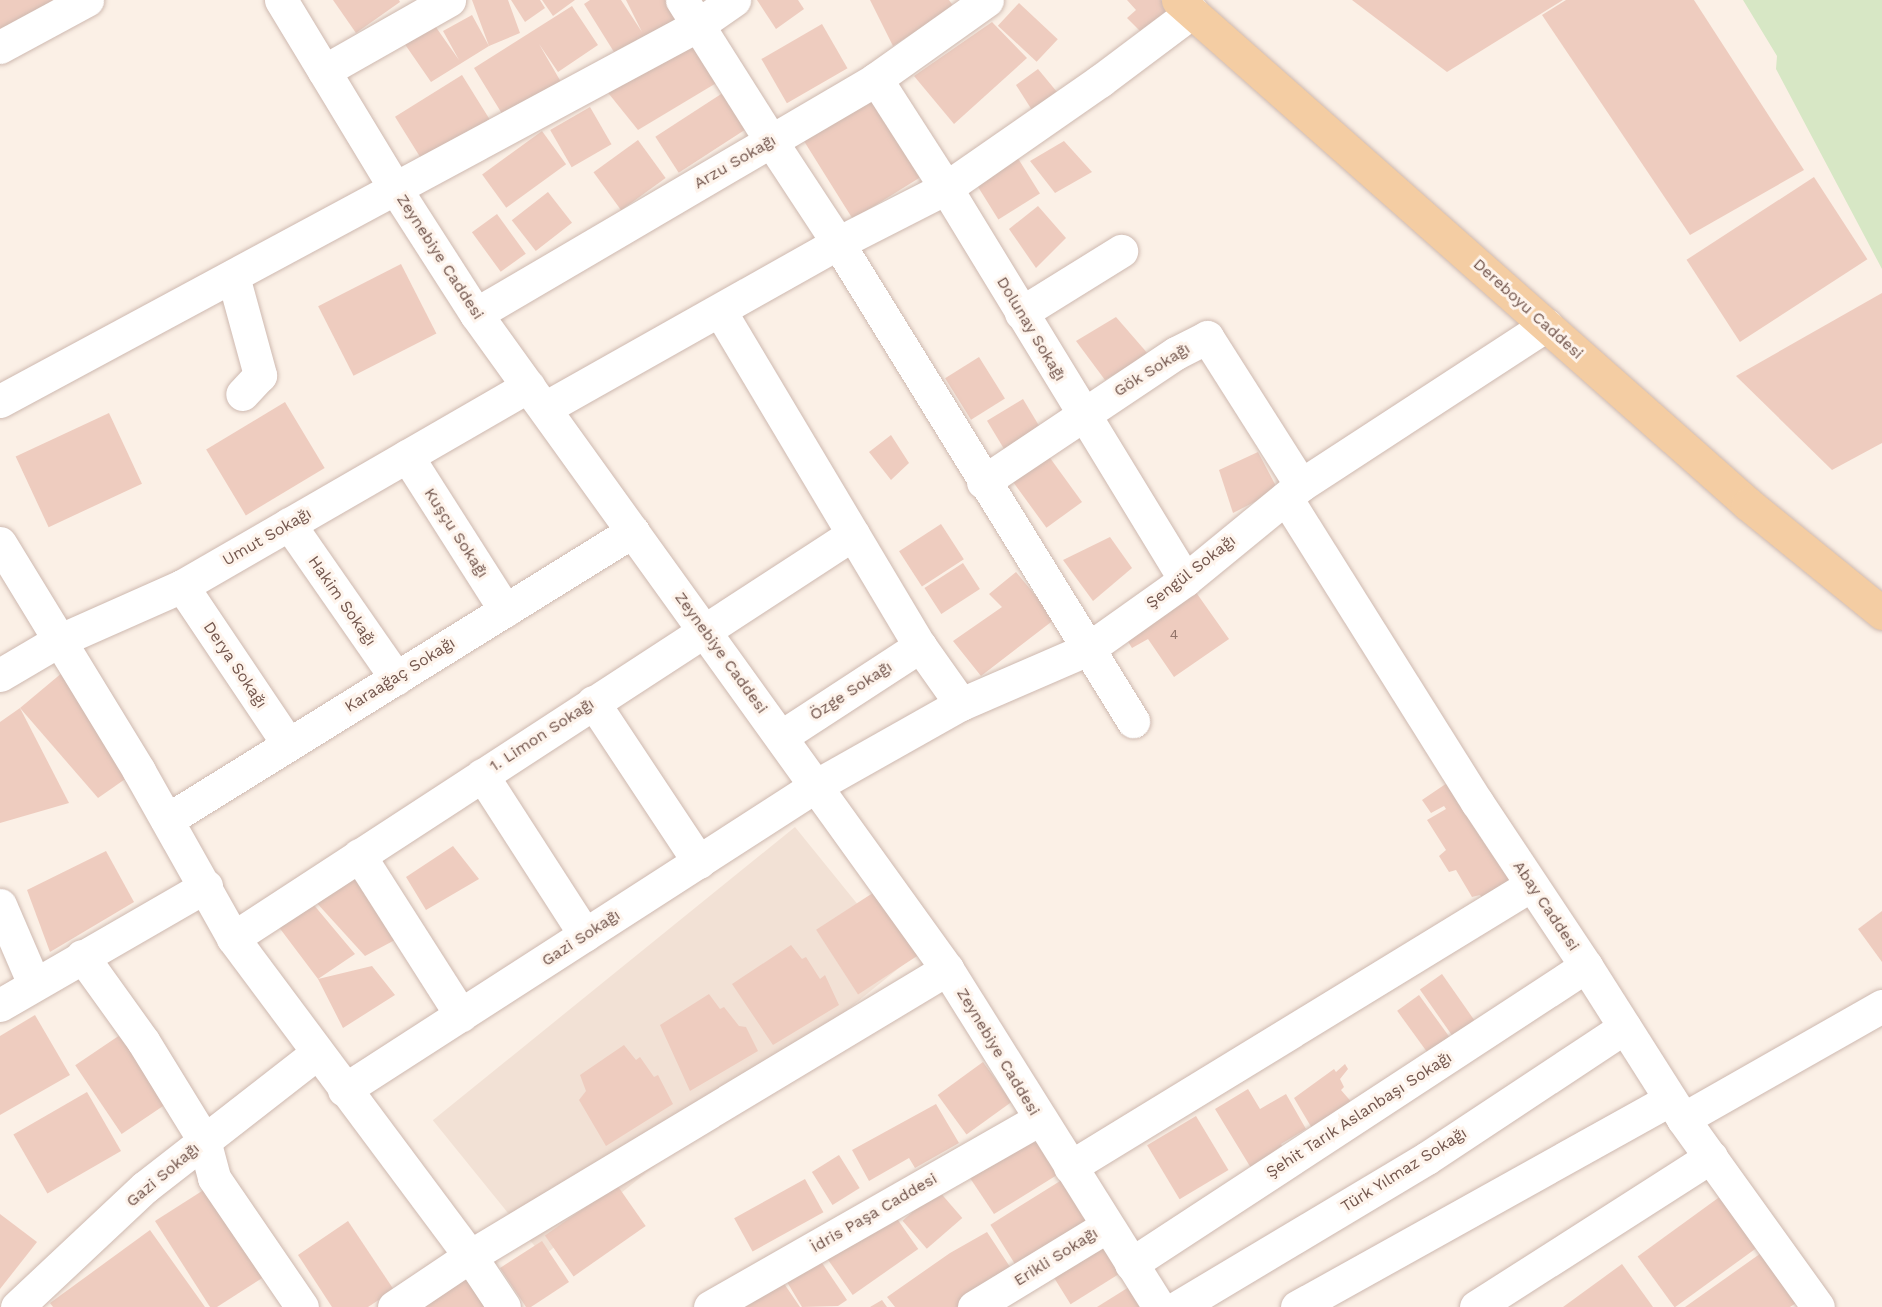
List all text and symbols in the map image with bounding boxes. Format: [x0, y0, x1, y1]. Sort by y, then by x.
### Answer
street label: Arzu Sokağı [691, 131, 779, 193]
street label: Zeynebiye Caddesi [392, 191, 488, 323]
street label: Dereboyu Caddesi [1469, 255, 1587, 363]
street label: Dolunay Sokağı [992, 273, 1070, 385]
street label: Gök Sokağı [1110, 339, 1194, 401]
street label: Kuşçu Sokağı [420, 484, 492, 582]
street label: Umut Sokağı [219, 504, 315, 570]
street label: Şengül Sokağı [1142, 531, 1240, 613]
street label: Hakim Sokağı [304, 552, 380, 650]
street label: Zeynebiye Caddesi [671, 589, 771, 717]
street label: Derya Sokağı [199, 618, 271, 712]
house number: 4 [1170, 626, 1178, 642]
street label: Karaağaç Sokağı [341, 633, 459, 717]
street label: Özge Sokağı [806, 657, 896, 725]
street label: 1. Limon Sokağı [486, 694, 598, 776]
street label: Abay Caddesi [1509, 857, 1583, 955]
street label: Gazi Sokağı [538, 906, 624, 970]
street label: Zeynebiye Caddesi [952, 985, 1044, 1119]
street label: Şehit Tarık Aslanbaşı Sokağı [1262, 1047, 1456, 1183]
street label: Türk Yılmaz Sokağı [1337, 1123, 1471, 1217]
street label: Gazi Sokağı [123, 1139, 203, 1211]
street label: İdris Paşa Caddesi [807, 1169, 941, 1257]
street label: Erikli Sokağı [1011, 1224, 1101, 1290]

